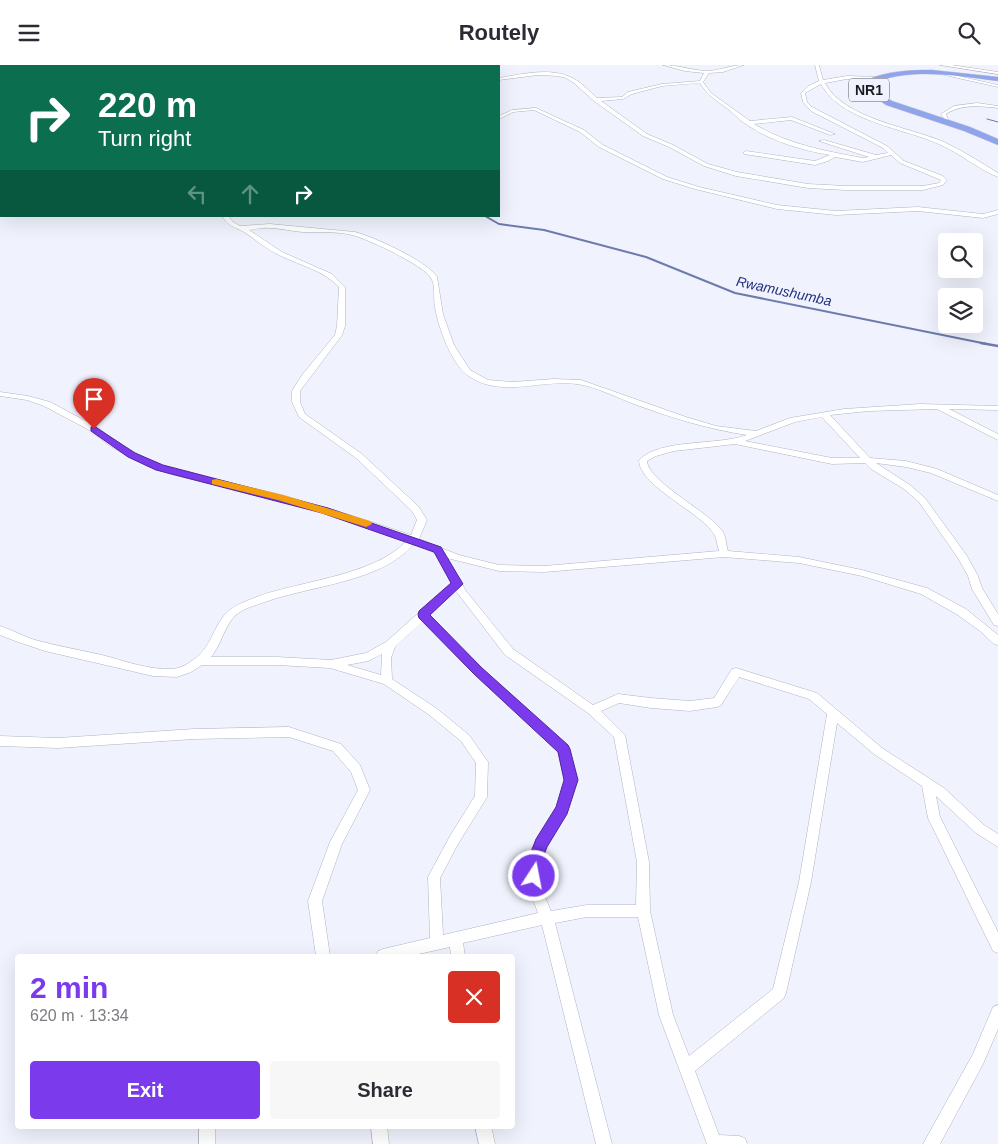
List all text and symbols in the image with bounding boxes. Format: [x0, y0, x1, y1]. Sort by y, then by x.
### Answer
icon: menu [15, 19, 43, 47]
icon: search [955, 19, 983, 47]
text: Routely [459, 20, 539, 45]
road number: NR1 [849, 79, 889, 101]
icon: right [15, 85, 80, 150]
text: 220 m [98, 85, 197, 124]
text: Turn right [98, 126, 191, 151]
icon: left [183, 180, 211, 208]
icon: ahead [236, 180, 264, 208]
icon: right [289, 180, 317, 208]
map controls [938, 233, 983, 333]
button: search [938, 233, 983, 278]
water label: Rwamushumba [735, 273, 833, 309]
button: layers [938, 288, 983, 333]
pin [73, 378, 115, 429]
icon: arrive [80, 385, 108, 413]
position arrow [507, 849, 559, 901]
text: 2 min [30, 971, 108, 1004]
button: close [448, 971, 500, 1023]
text: 620 m · 13:34 [30, 1007, 129, 1024]
button: Exit [30, 1061, 260, 1119]
button: Share [270, 1061, 500, 1119]

